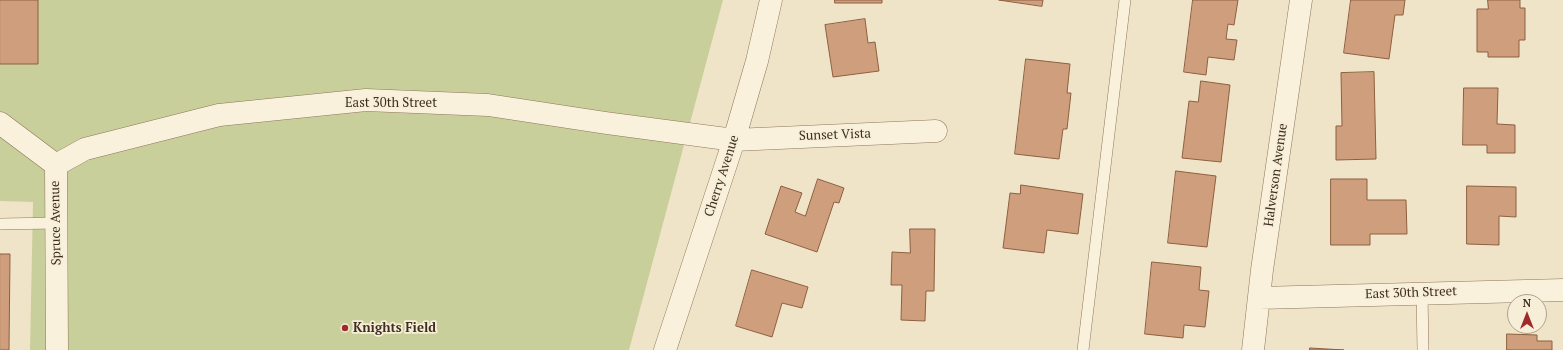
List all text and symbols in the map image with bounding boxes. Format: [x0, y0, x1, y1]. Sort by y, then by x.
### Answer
street label: East 30th Street [345, 95, 437, 111]
street label: Halverson Avenue [1261, 122, 1291, 228]
street label: Sunset Vista [799, 126, 871, 144]
street label: Cherry Avenue [701, 133, 743, 219]
street label: Spruce Avenue [47, 180, 65, 266]
street label: East 30th Street [1365, 284, 1457, 302]
north arrow [1507, 294, 1547, 334]
text: N [1523, 296, 1531, 310]
place label: Knights Field [353, 320, 436, 336]
marker: Knights Field [340, 323, 350, 333]

